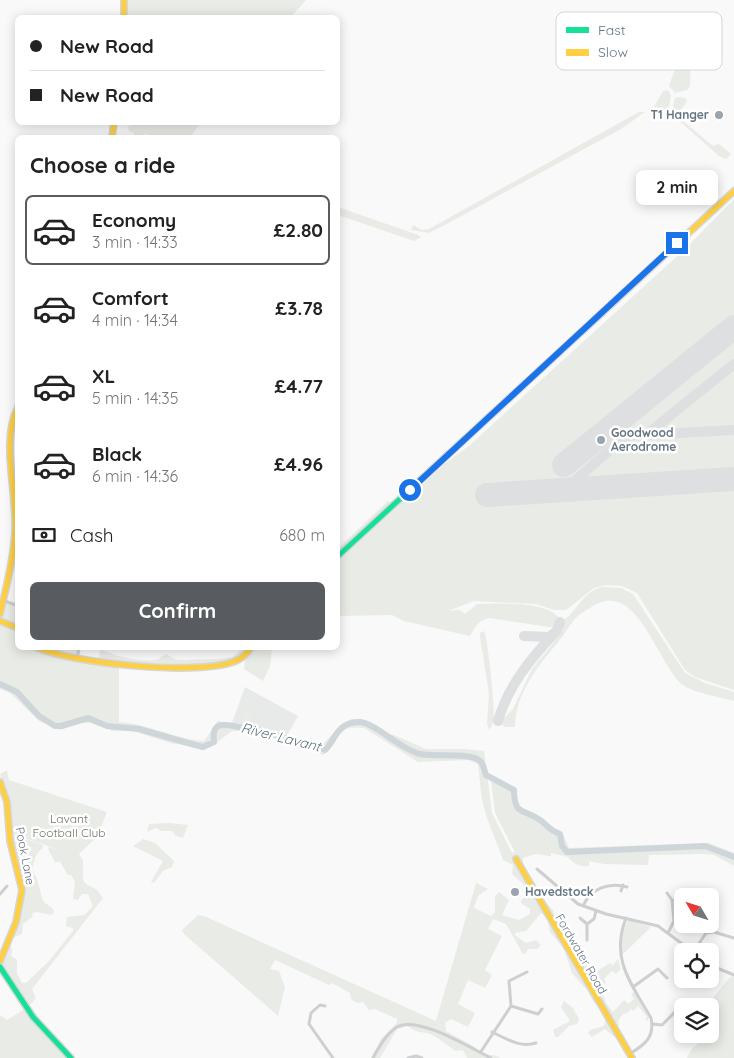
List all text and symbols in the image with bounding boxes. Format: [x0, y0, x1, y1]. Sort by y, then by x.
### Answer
legend [556, 12, 722, 70]
text: Fast [598, 21, 626, 39]
text: New Road [60, 34, 154, 58]
text: Slow [598, 43, 628, 61]
text: New Road [60, 83, 154, 107]
place label: T1 Hanger [650, 107, 709, 122]
marker: T1 Hanger [713, 109, 725, 121]
text: Choose a ride [30, 151, 175, 179]
callout: 2 min [636, 170, 718, 206]
text: 2 min [656, 177, 698, 197]
icon: car [32, 208, 77, 253]
text: Economy [92, 208, 176, 232]
text: £2.80 [274, 218, 323, 242]
text: 3 min · 14:33 [92, 232, 178, 252]
route end [666, 232, 688, 254]
icon: car [32, 286, 77, 331]
text: Comfort [92, 286, 169, 310]
text: £3.78 [275, 296, 323, 320]
text: 4 min · 14:34 [92, 310, 178, 330]
icon: car [32, 364, 77, 409]
text: XL [92, 364, 115, 388]
text: £4.77 [274, 374, 323, 398]
text: 5 min · 14:35 [92, 388, 178, 408]
place label: Goodwood Aerodrome [611, 425, 676, 454]
marker: Goodwood Aerodrome [595, 434, 607, 446]
icon: car [32, 442, 77, 487]
text: Black [92, 442, 142, 466]
text: £4.96 [274, 452, 323, 476]
text: 6 min · 14:36 [92, 466, 178, 486]
route start [399, 479, 421, 501]
icon: cash [30, 521, 58, 549]
text: Cash [70, 523, 114, 547]
text: 680 m [279, 525, 325, 545]
button: Confirm [30, 582, 325, 640]
water label: River Lavant [239, 718, 325, 756]
park label: Lavant Football Club [32, 811, 106, 840]
street label: Pook Lane [13, 826, 38, 886]
place label: Havedstock [525, 884, 594, 899]
marker: Havedstock [509, 886, 521, 898]
north arrow [674, 888, 719, 932]
map controls [674, 888, 719, 1043]
street label: Fordwater Road [552, 911, 611, 997]
button: locate [674, 943, 719, 988]
button: layers [674, 998, 719, 1043]

